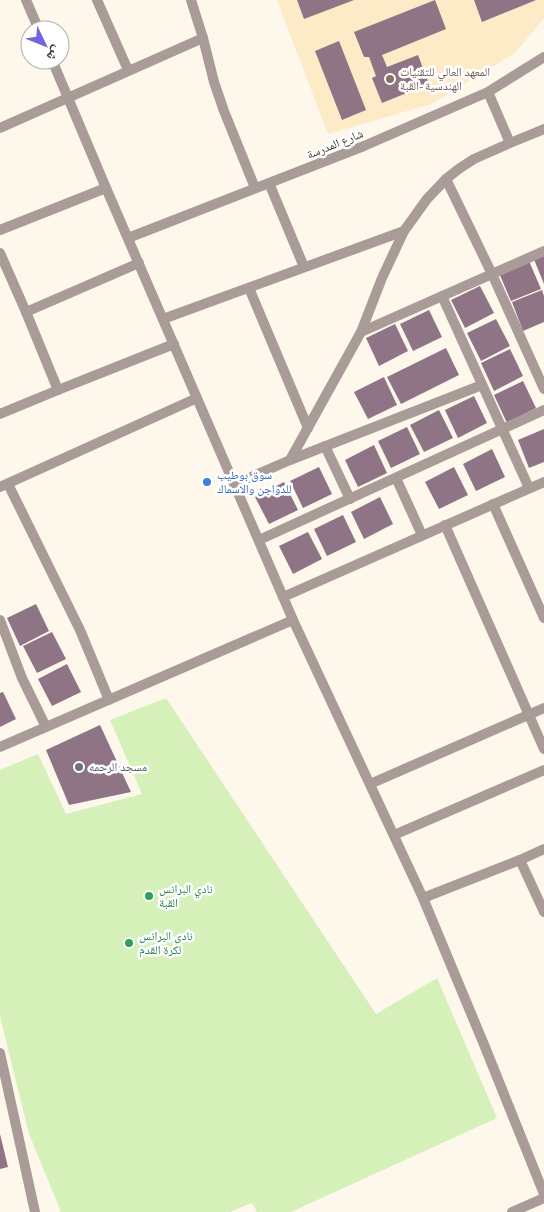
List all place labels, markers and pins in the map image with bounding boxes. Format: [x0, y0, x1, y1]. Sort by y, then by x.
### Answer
place label: المعهد العالي للتقنيات الهندسية -القبة [400, 65, 490, 93]
marker: المعهد العالي للتقنيات الهندسية -القبة [384, 73, 396, 85]
place label: سوق بوطيب للدواجن والاسماك [217, 468, 292, 496]
marker: سوق بوطيب للدواجن والاسماك [201, 476, 213, 488]
place label: مسجد الرحمه [89, 760, 147, 774]
marker: مسجد الرحمه [73, 761, 85, 773]
place label: نادي البرانس القبة [159, 882, 213, 910]
marker: نادي البرانس القبة [143, 890, 155, 902]
place label: نادي البرانس لكرة القدم [139, 929, 193, 958]
marker: نادي البرانس لكرة القدم [123, 937, 135, 949]

